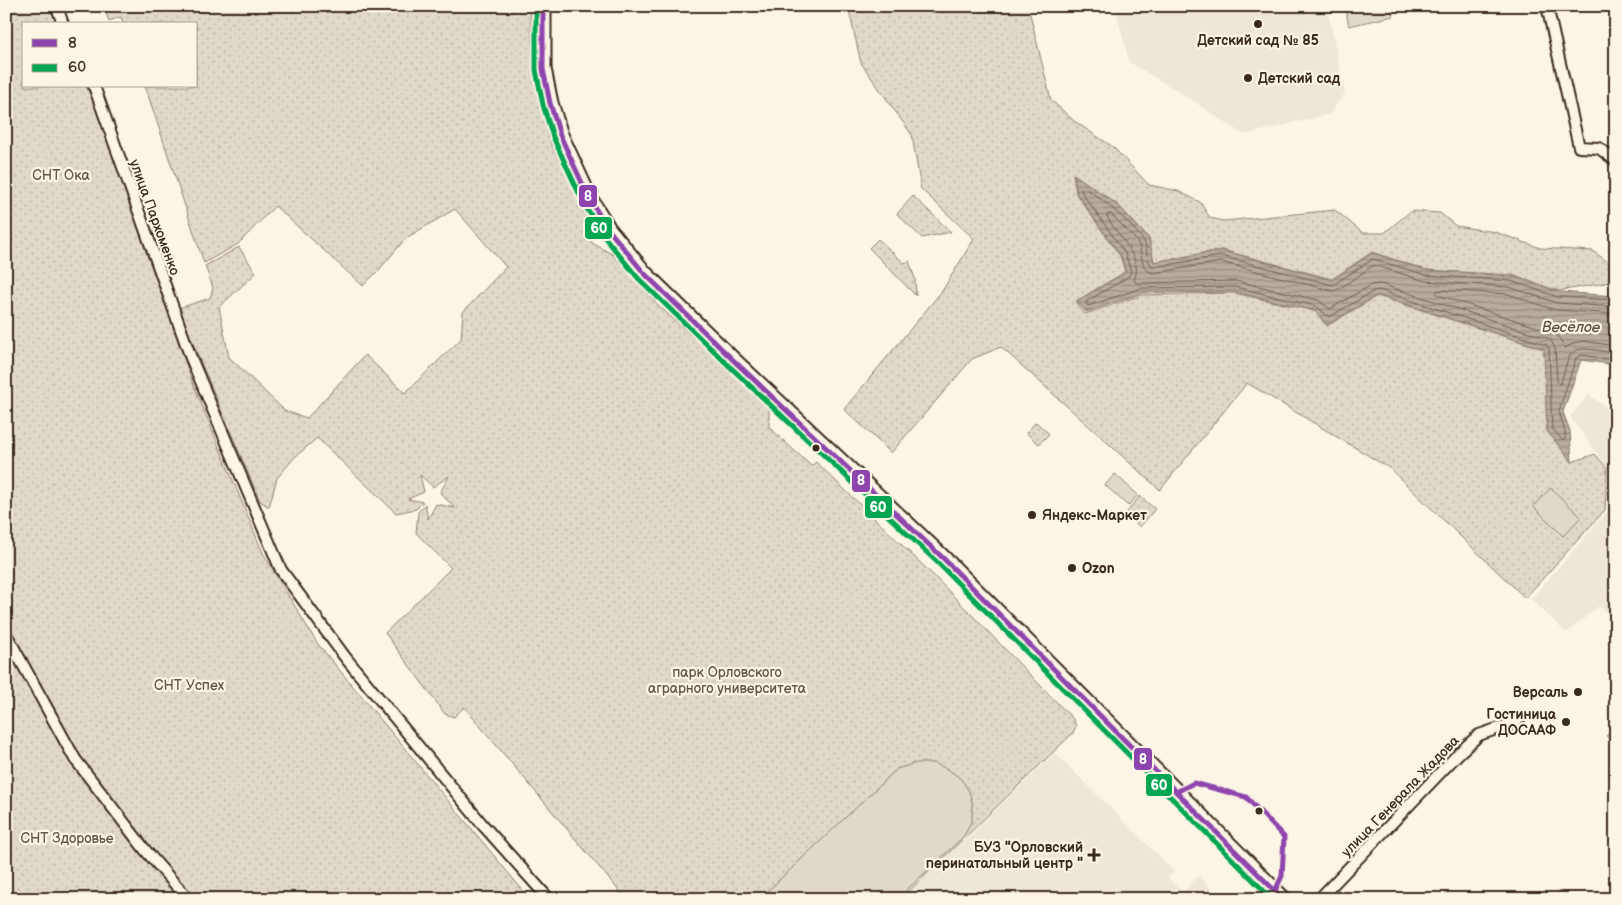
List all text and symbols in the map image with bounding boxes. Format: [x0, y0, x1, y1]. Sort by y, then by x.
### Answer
marker: Детский сад № 85 [1252, 18, 1264, 30]
legend [22, 22, 198, 88]
place label: Детский сад № 85 [1197, 32, 1319, 49]
text: 8 [68, 34, 77, 53]
text: 60 [68, 58, 86, 77]
place label: Детский сад [1258, 70, 1341, 87]
marker: Детский сад [1242, 72, 1254, 84]
street label: улица Пархоменко [126, 157, 183, 277]
park label: СНТ Ока [32, 167, 90, 184]
line badge: 8 [578, 184, 598, 208]
text: 8 [584, 188, 592, 205]
line badge: 60 [584, 216, 613, 240]
text: 60 [590, 220, 608, 237]
water label: Весёлое [1542, 318, 1601, 337]
unlabelled marker [811, 443, 821, 453]
line badge: 8 [851, 469, 871, 493]
text: 8 [857, 472, 865, 489]
line badge: 60 [864, 495, 893, 519]
text: 60 [869, 499, 887, 516]
place label: Яндекс-Маркет [1042, 507, 1147, 524]
marker: Яндекс-Маркет [1026, 509, 1038, 521]
place label: Ozon [1082, 560, 1115, 577]
marker: Ozon [1066, 562, 1078, 574]
park label: парк Орловского аграрного университета [648, 664, 807, 697]
park label: СНТ Успех [154, 677, 225, 694]
place label: Версаль [1513, 684, 1569, 701]
marker: Версаль [1572, 686, 1584, 698]
place label: Гостиница ДОСААФ [1486, 706, 1557, 739]
marker: Гостиница ДОСААФ [1560, 716, 1572, 728]
street label: улица Генерала Жадова [1338, 732, 1463, 860]
line badge: 8 [1133, 747, 1153, 771]
text: 8 [1139, 751, 1147, 768]
line badge: 60 [1145, 773, 1173, 797]
text: 60 [1150, 777, 1168, 794]
unlabelled marker [1254, 806, 1264, 816]
park label: СНТ Здоровье [20, 830, 114, 847]
place label: БУЗ "Орловский перинатальный центр " [926, 839, 1083, 872]
marker: БУЗ "Орловский перинатальный центр " [1087, 848, 1101, 862]

